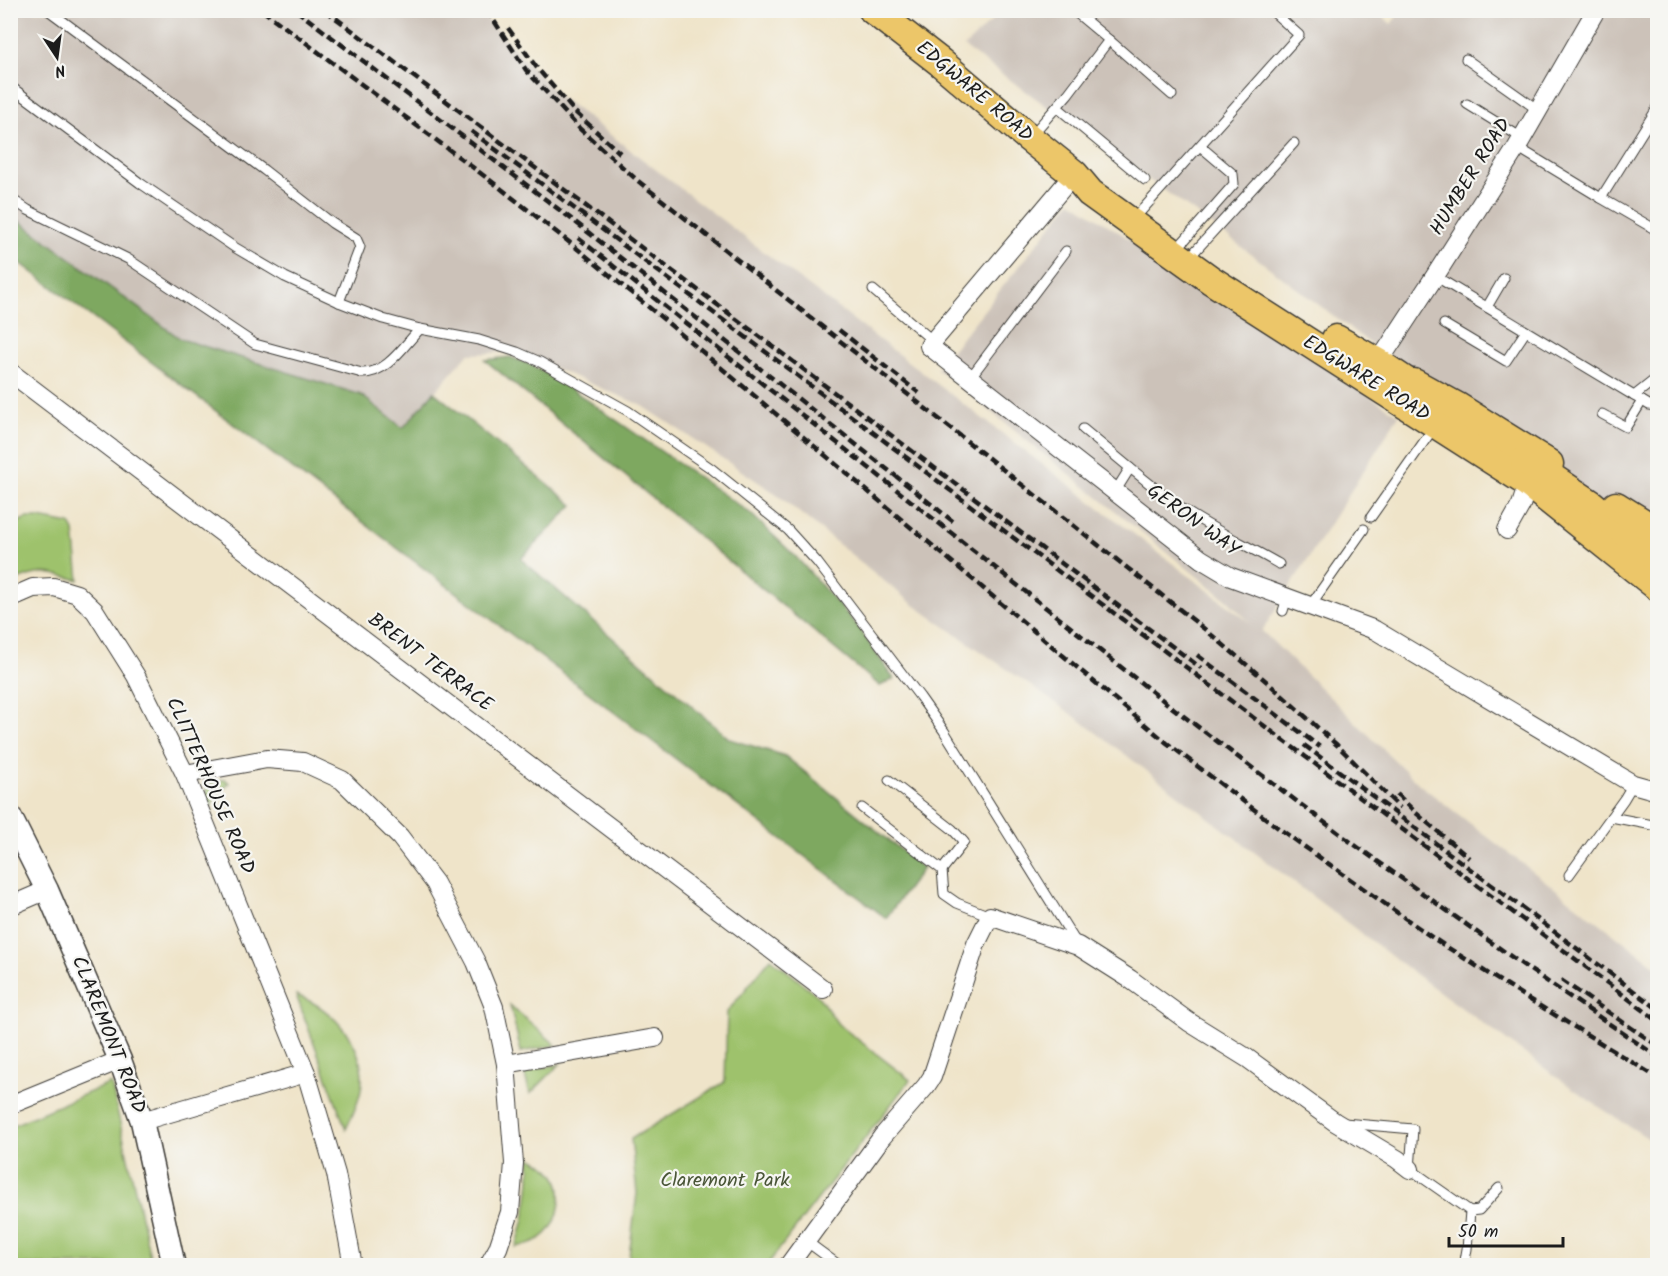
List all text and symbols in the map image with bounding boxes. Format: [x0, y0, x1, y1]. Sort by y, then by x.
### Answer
north arrow [27, 27, 87, 87]
street label: EDGWARE ROAD [908, 33, 1040, 151]
text: N [52, 57, 68, 83]
street label: HUMBER ROAD [1422, 111, 1520, 242]
street label: EDGWARE ROAD [1296, 327, 1436, 431]
street label: GERON WAY [1140, 476, 1248, 567]
street label: BRENT TERRACE [360, 605, 501, 722]
street label: CLITTERHOUSE ROAD [157, 692, 263, 880]
street label: CLAREMONT ROAD [62, 951, 154, 1119]
park label: Claremont Park [660, 1165, 790, 1197]
scale bar [1449, 1210, 1563, 1248]
text: 50 m [1458, 1218, 1498, 1247]

